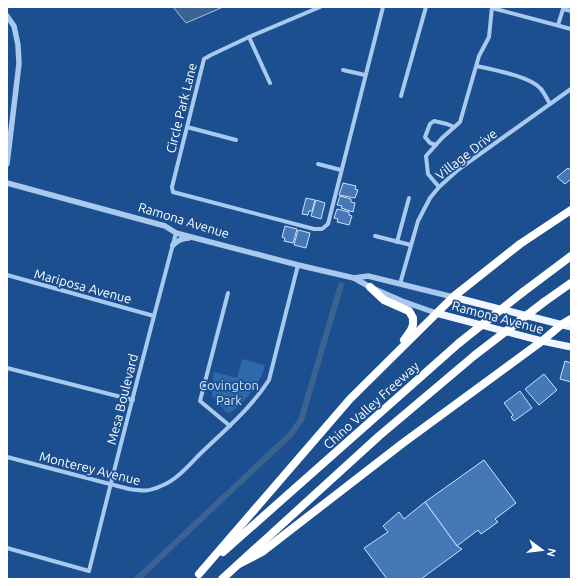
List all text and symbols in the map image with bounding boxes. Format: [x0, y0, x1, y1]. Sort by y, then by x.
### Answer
street label: Circle Park Lane [163, 61, 199, 155]
street label: Village Drive [433, 126, 499, 182]
street label: Ramona Avenue [137, 199, 231, 241]
street label: Mariposa Avenue [33, 266, 133, 306]
street label: Ramona Avenue [451, 298, 545, 336]
street label: Mesa Boulevard [104, 352, 140, 446]
street label: Chino Valley Freeway [320, 359, 422, 451]
park label: Covington Park [199, 378, 259, 407]
street label: Monterey Avenue [38, 449, 142, 487]
north arrow [522, 530, 562, 570]
text: N [545, 547, 559, 558]

